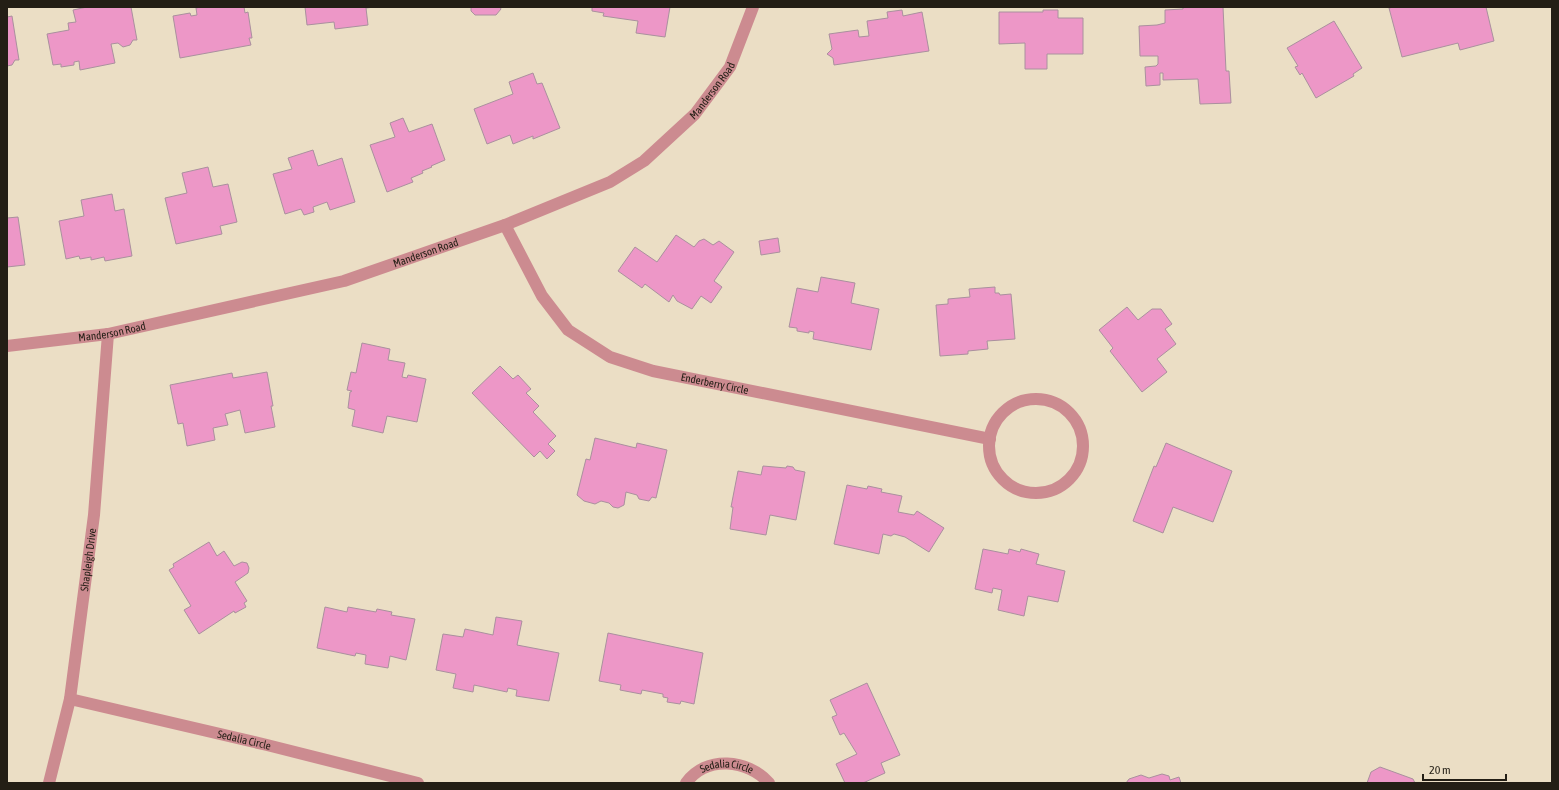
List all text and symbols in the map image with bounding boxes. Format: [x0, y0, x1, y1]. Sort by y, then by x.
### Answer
street label: Manderson Road [687, 60, 737, 122]
street label: Manderson Road [391, 236, 460, 269]
street label: Manderson Road [78, 320, 147, 343]
street label: Enderberry Circle [680, 371, 750, 396]
street label: Shapleigh Drive [78, 527, 98, 592]
street label: Sedalia Circle [216, 728, 272, 752]
scale bar [1423, 756, 1506, 782]
street label: Sedalia Circle [698, 757, 756, 776]
text: 20 m [1429, 763, 1451, 777]

